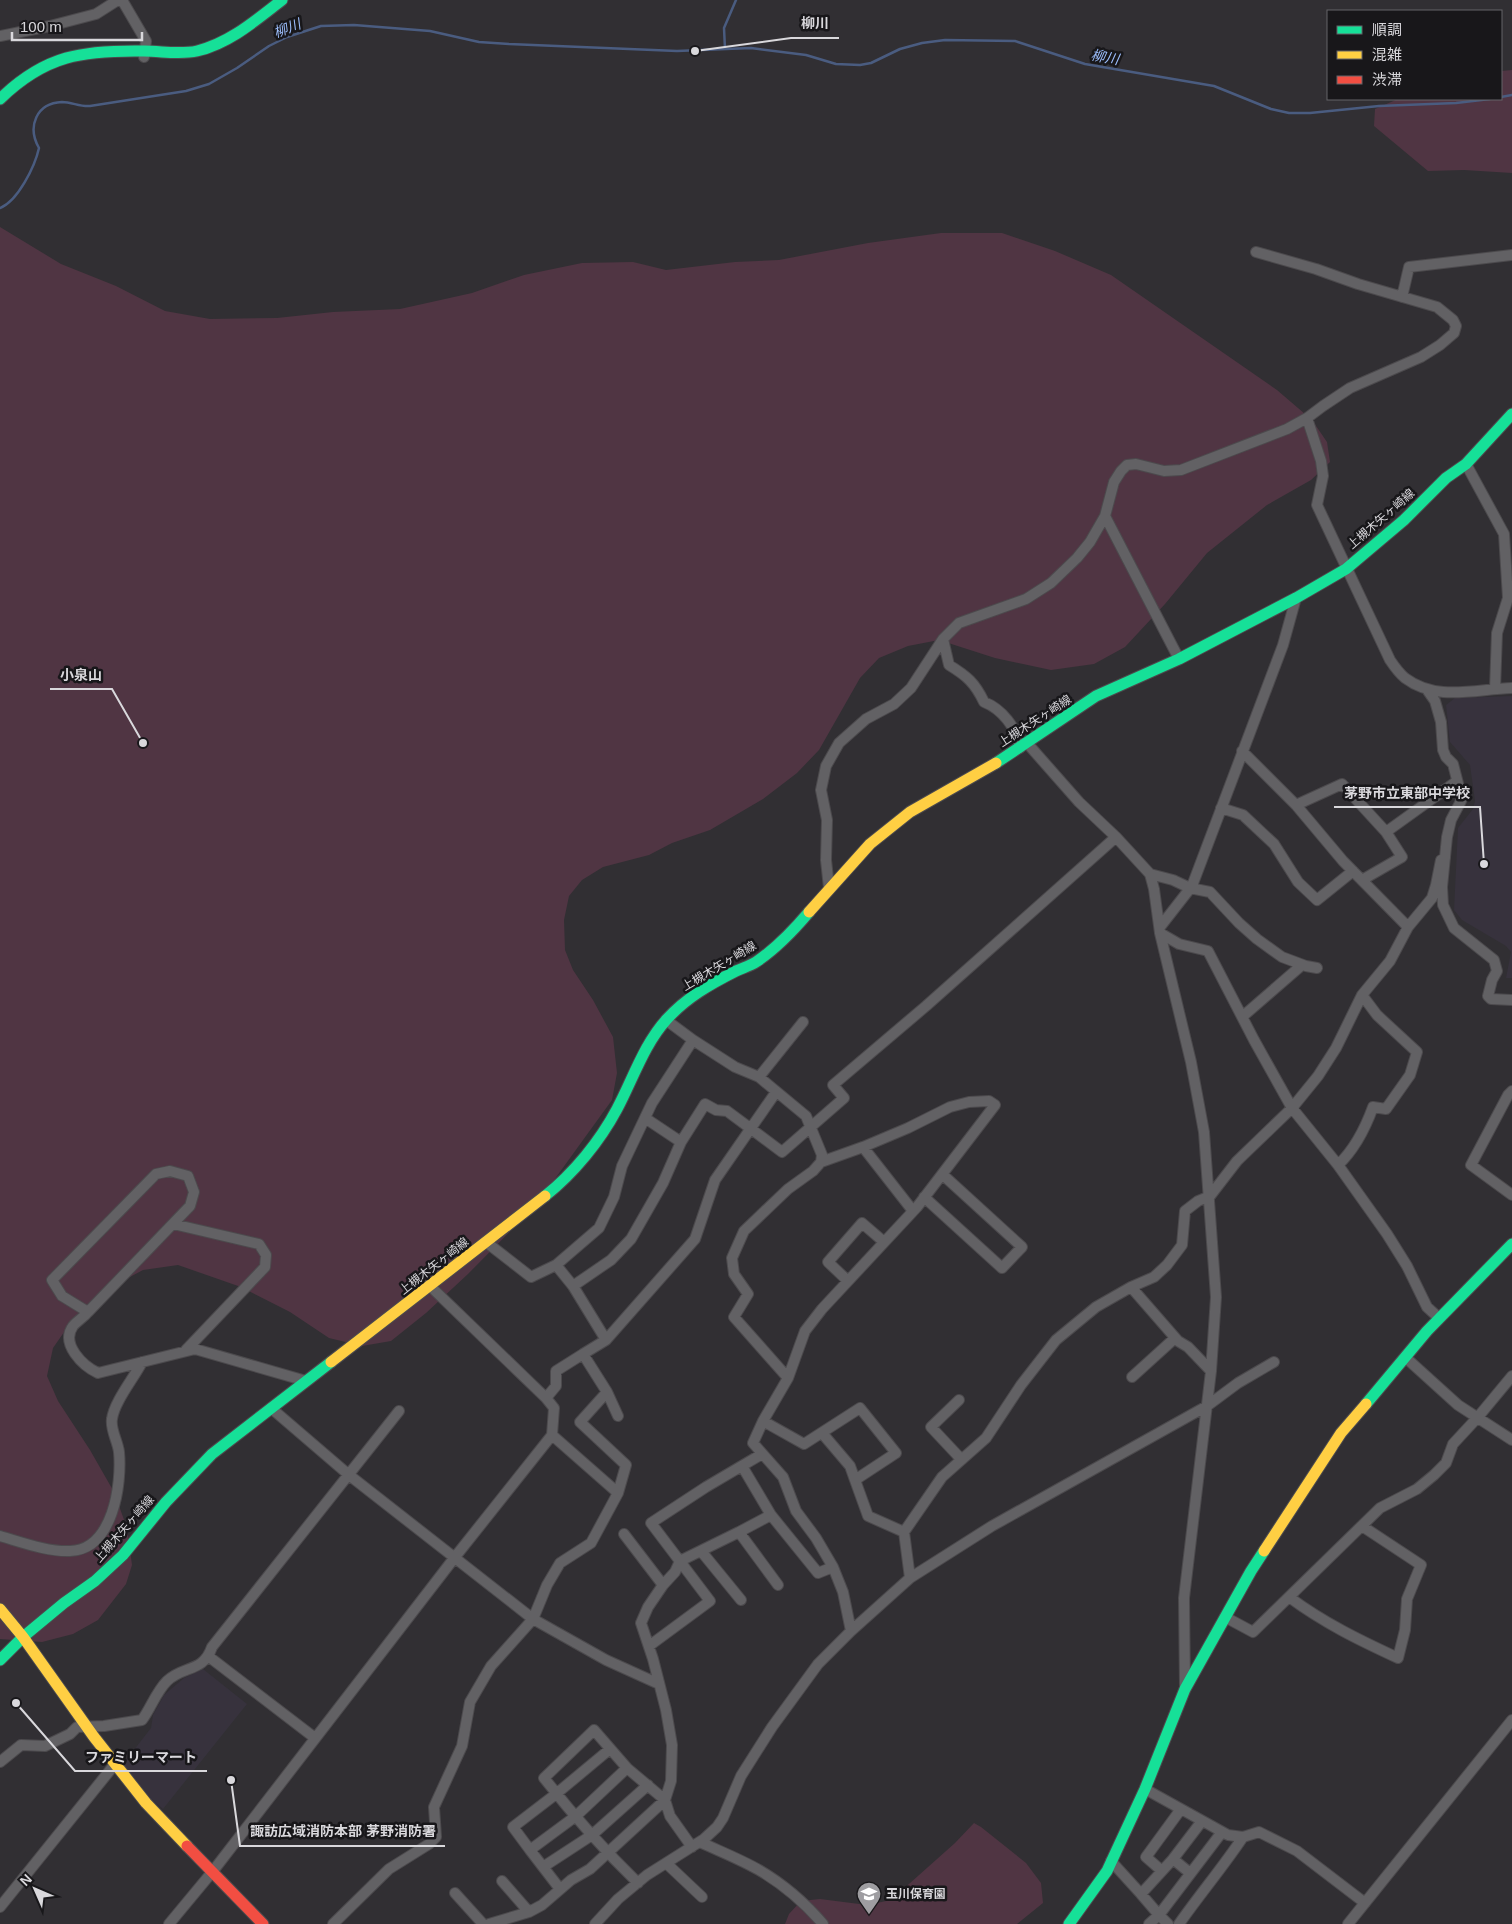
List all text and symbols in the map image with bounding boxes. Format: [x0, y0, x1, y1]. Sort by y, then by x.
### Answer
callout: 柳川 [791, 9, 839, 38]
scale bar [12, 10, 142, 42]
legend [1327, 10, 1502, 100]
water label: 柳川 [271, 15, 305, 40]
text: 柳川 [801, 15, 829, 31]
text: 100 m [20, 18, 62, 35]
text: 順調 [1372, 21, 1402, 38]
text: 混雑 [1372, 46, 1402, 63]
water label: 柳川 [1090, 47, 1122, 68]
text: 渋滞 [1372, 71, 1402, 88]
street label: 上槻木矢ヶ崎線 [1345, 486, 1417, 552]
callout: 小泉山 [50, 660, 112, 689]
text: 小泉山 [60, 667, 102, 683]
street label: 上槻木矢ヶ崎線 [996, 692, 1074, 750]
callout: 茅野市立東部中学校 [1334, 778, 1480, 807]
text: 茅野市立東部中学校 [1344, 785, 1470, 801]
street label: 上槻木矢ヶ崎線 [679, 938, 759, 994]
street label: 上槻木矢ヶ崎線 [397, 1235, 471, 1297]
street label: 上槻木矢ヶ崎線 [91, 1493, 157, 1565]
callout: ファミリーマート [75, 1742, 207, 1771]
text: ファミリーマート [85, 1749, 197, 1765]
callout: 諏訪広域消防本部 茅野消防署 [240, 1817, 445, 1846]
text: 諏訪広域消防本部 茅野消防署 [250, 1823, 436, 1839]
north arrow [10, 1864, 60, 1914]
text: N [17, 1871, 35, 1889]
school or university icon: 玉川保育園 [856, 1881, 882, 1915]
place label: 玉川保育園 [886, 1887, 946, 1901]

